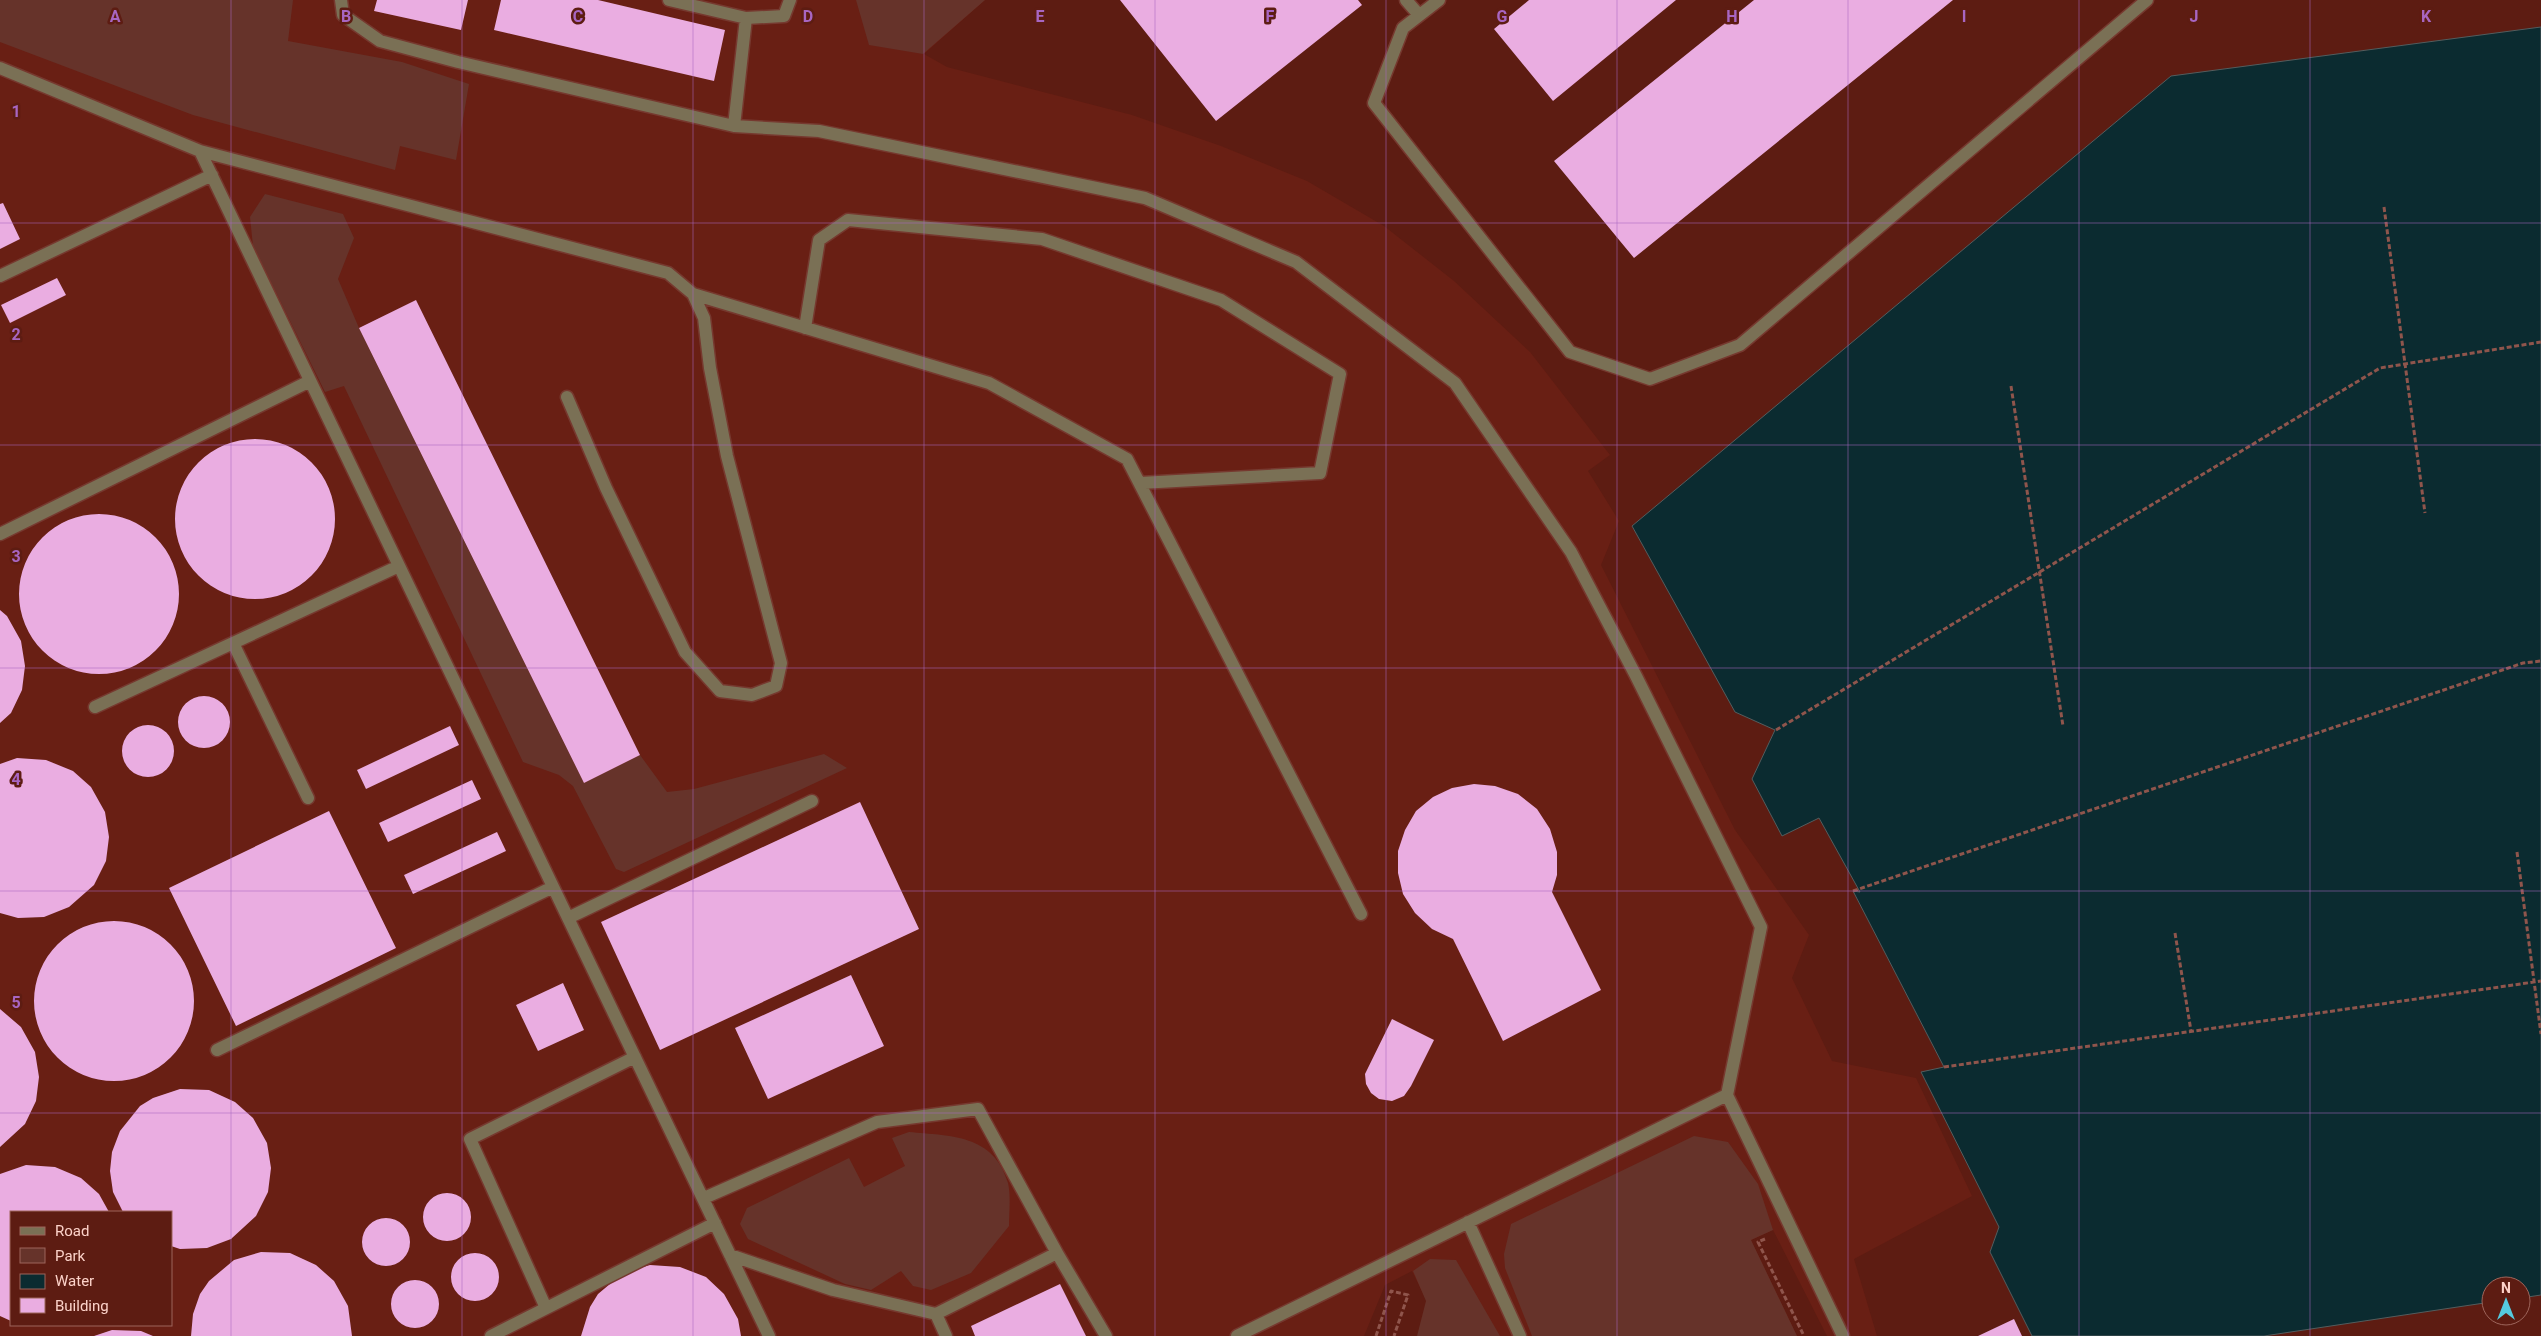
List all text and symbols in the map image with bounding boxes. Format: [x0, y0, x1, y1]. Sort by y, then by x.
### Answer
text: A [110, 7, 121, 26]
text: B [341, 7, 351, 26]
text: C [573, 7, 583, 26]
text: D [803, 7, 813, 26]
text: E [1036, 7, 1045, 26]
text: F [1266, 7, 1275, 26]
text: G [1497, 7, 1508, 26]
text: H [1726, 7, 1738, 26]
text: I [1962, 7, 1966, 26]
text: J [2190, 7, 2198, 26]
text: K [2421, 7, 2432, 26]
text: 1 [11, 102, 21, 121]
text: 2 [11, 325, 21, 344]
text: 3 [11, 547, 21, 566]
text: 4 [11, 770, 21, 789]
text: 5 [11, 993, 21, 1012]
legend [10, 1211, 172, 1326]
text: Road [55, 1222, 89, 1240]
text: Park [55, 1247, 86, 1265]
text: Water [55, 1272, 94, 1290]
north arrow [2481, 1276, 2531, 1326]
text: N [2501, 1280, 2511, 1296]
text: Building [55, 1297, 109, 1315]

